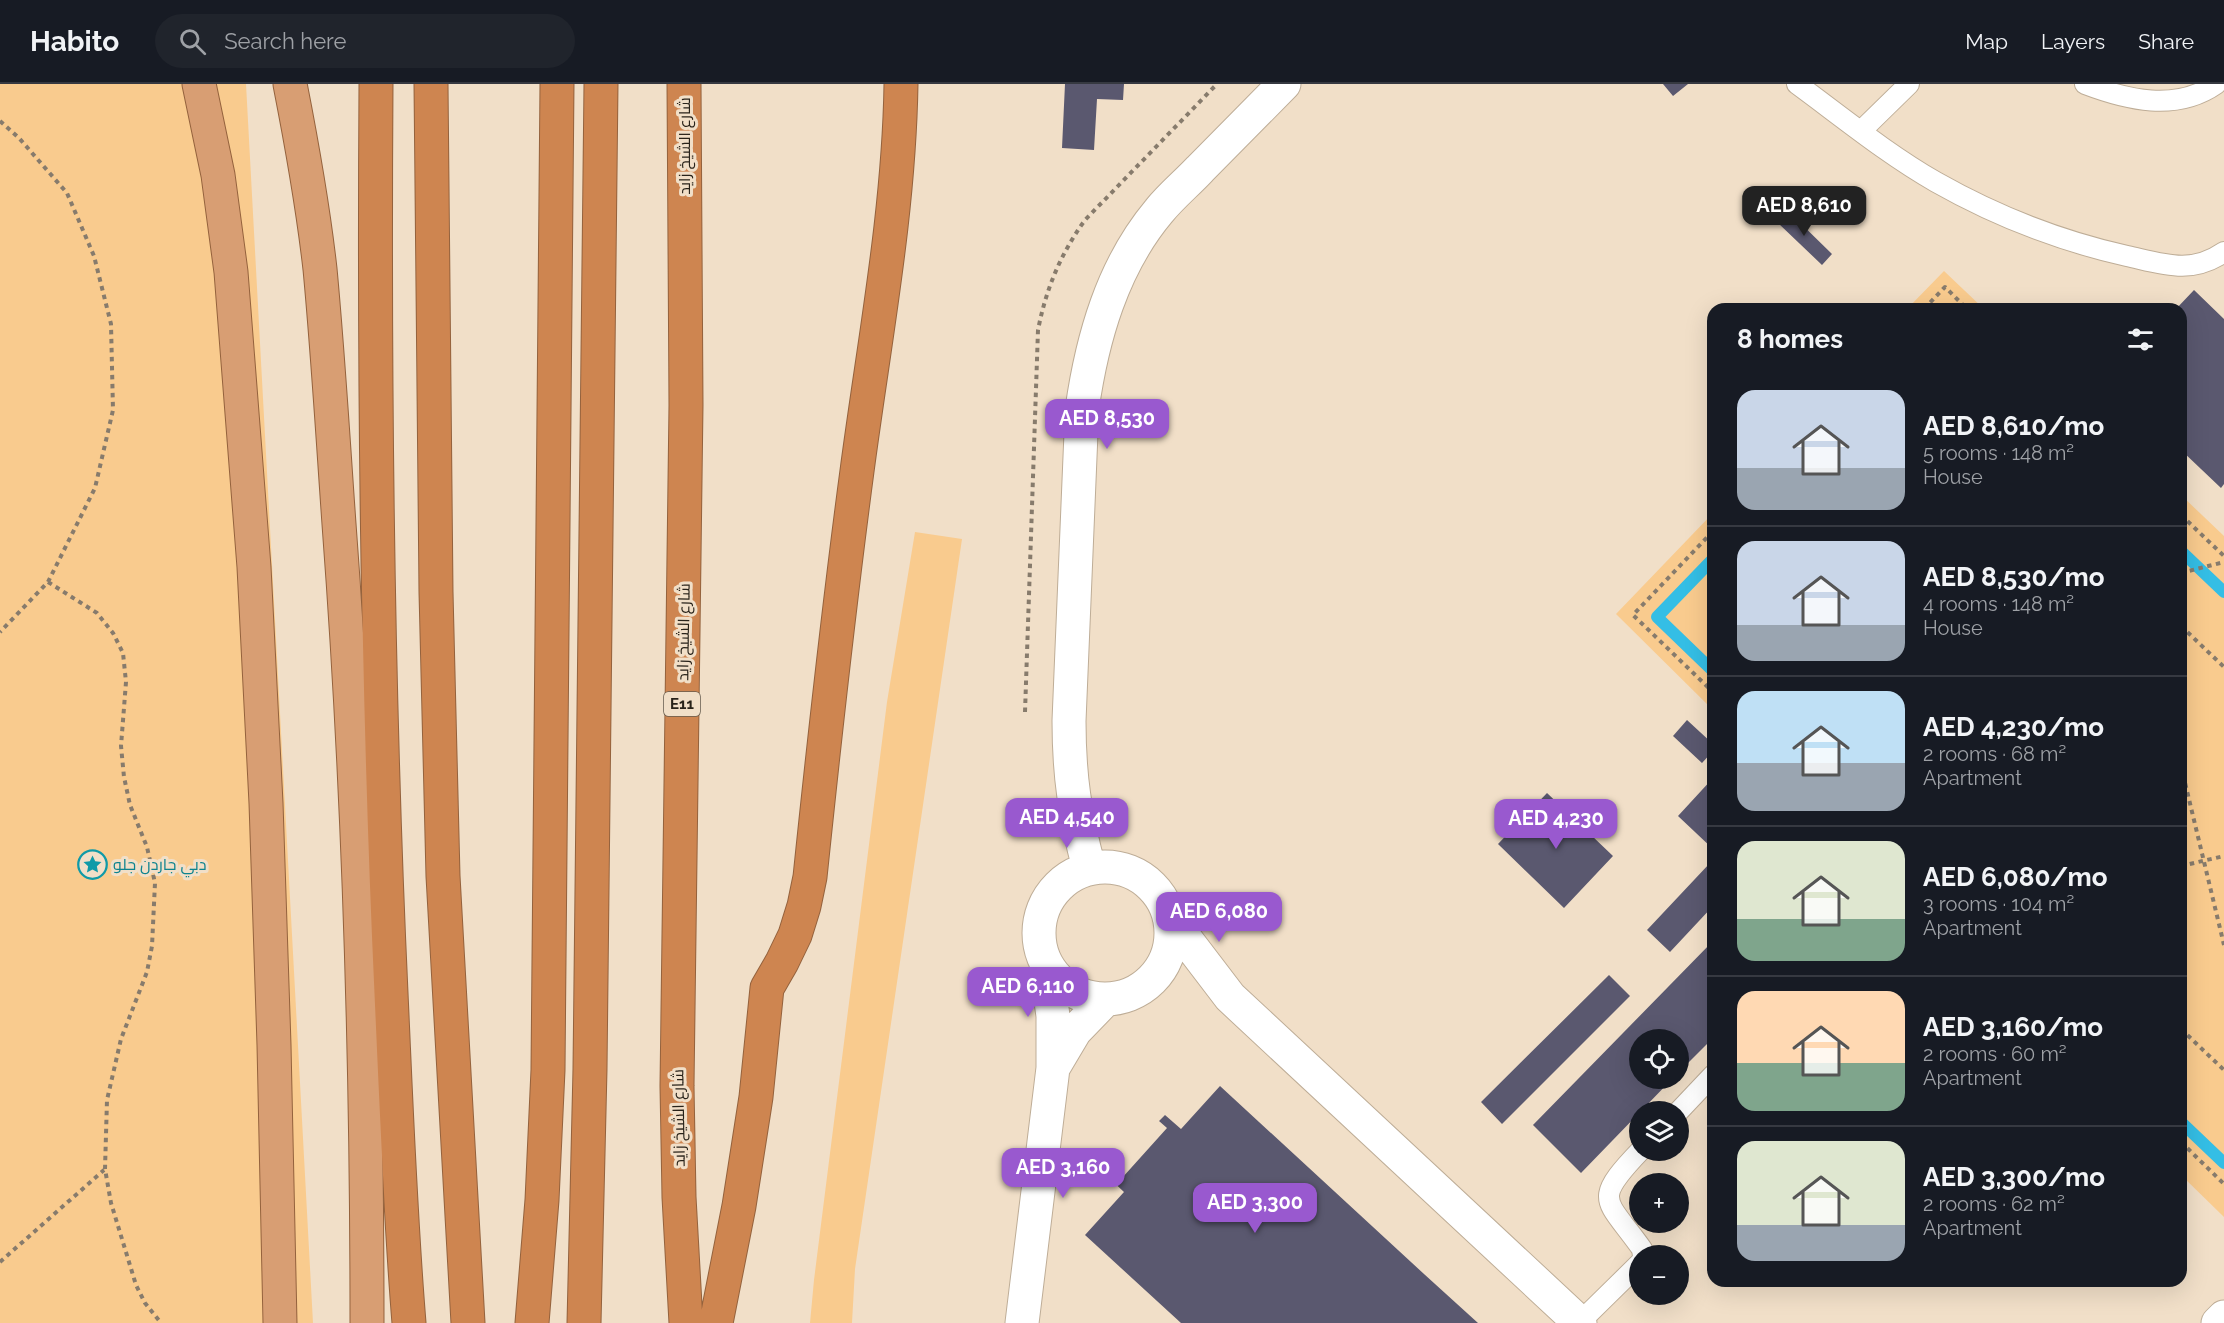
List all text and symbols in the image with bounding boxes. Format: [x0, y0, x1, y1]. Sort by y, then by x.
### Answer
search box [155, 14, 575, 68]
text: Habito [30, 25, 119, 58]
icon: search [176, 25, 209, 58]
text: Search here [224, 28, 346, 54]
text: Map [1965, 29, 2008, 54]
text: Layers [2041, 29, 2105, 54]
text: Share [2138, 29, 2194, 54]
street label: شارع الشيخ زايد [675, 97, 696, 195]
pin: AED 8,610 [1735, 186, 1873, 237]
text: AED 8,610 [1756, 193, 1852, 217]
icon: filters [2124, 323, 2157, 356]
text: 8 homes [1737, 324, 1843, 354]
pin: AED 8,530 [1038, 399, 1176, 450]
text: AED 8,530 [1059, 406, 1155, 430]
text: AED 8,610/mo [1923, 411, 2104, 441]
icon: home [1785, 414, 1857, 486]
text: 5 rooms · 148 m² [1923, 441, 2074, 465]
text: House [1923, 465, 1983, 489]
text: AED 8,530/mo [1923, 562, 2105, 592]
icon: home [1785, 565, 1857, 637]
street label: شارع الشيخ زايد [673, 583, 696, 681]
text: 4 rooms · 148 m² [1923, 592, 2074, 616]
text: House [1923, 616, 1983, 640]
road number: E11 [664, 692, 700, 716]
text: AED 4,230/mo [1923, 712, 2104, 742]
icon: home [1785, 715, 1857, 787]
text: 2 rooms · 68 m² [1923, 742, 2066, 766]
text: Apartment [1923, 766, 2022, 790]
pin: AED 4,540 [998, 798, 1136, 849]
pin: AED 4,230 [1487, 799, 1625, 850]
text: AED 4,540 [1019, 805, 1115, 829]
text: AED 4,230 [1508, 806, 1604, 830]
place icon: دبي جاردن جلو [76, 848, 108, 880]
place label: دبي جاردن جلو [113, 855, 207, 878]
text: AED 6,080/mo [1923, 862, 2107, 892]
icon: home [1785, 865, 1857, 937]
pin: AED 6,080 [1150, 892, 1288, 943]
text: 3 rooms · 104 m² [1923, 892, 2074, 916]
text: AED 6,080 [1170, 899, 1268, 923]
text: Apartment [1923, 916, 2022, 940]
pin: AED 6,110 [959, 967, 1097, 1018]
text: AED 6,110 [981, 974, 1075, 998]
text: AED 3,160/mo [1923, 1012, 2103, 1042]
icon: home [1785, 1015, 1857, 1087]
map controls [1629, 1029, 1689, 1305]
button: locate [1629, 1029, 1689, 1089]
text: 2 rooms · 60 m² [1923, 1042, 2067, 1066]
text: Apartment [1923, 1066, 2022, 1090]
street label: شارع الشيخ زايد [668, 1069, 691, 1167]
button: layers [1629, 1101, 1689, 1161]
pin: AED 3,160 [994, 1148, 1132, 1199]
text: AED 3,160 [1016, 1155, 1110, 1179]
text: AED 3,300/mo [1923, 1162, 2105, 1192]
icon: home [1785, 1165, 1857, 1237]
button: + [1629, 1173, 1689, 1233]
pin: AED 3,300 [1186, 1183, 1324, 1234]
text: AED 3,300 [1207, 1190, 1303, 1214]
text: 2 rooms · 62 m² [1923, 1192, 2065, 1216]
text: Apartment [1923, 1216, 2022, 1240]
button: − [1629, 1245, 1689, 1305]

